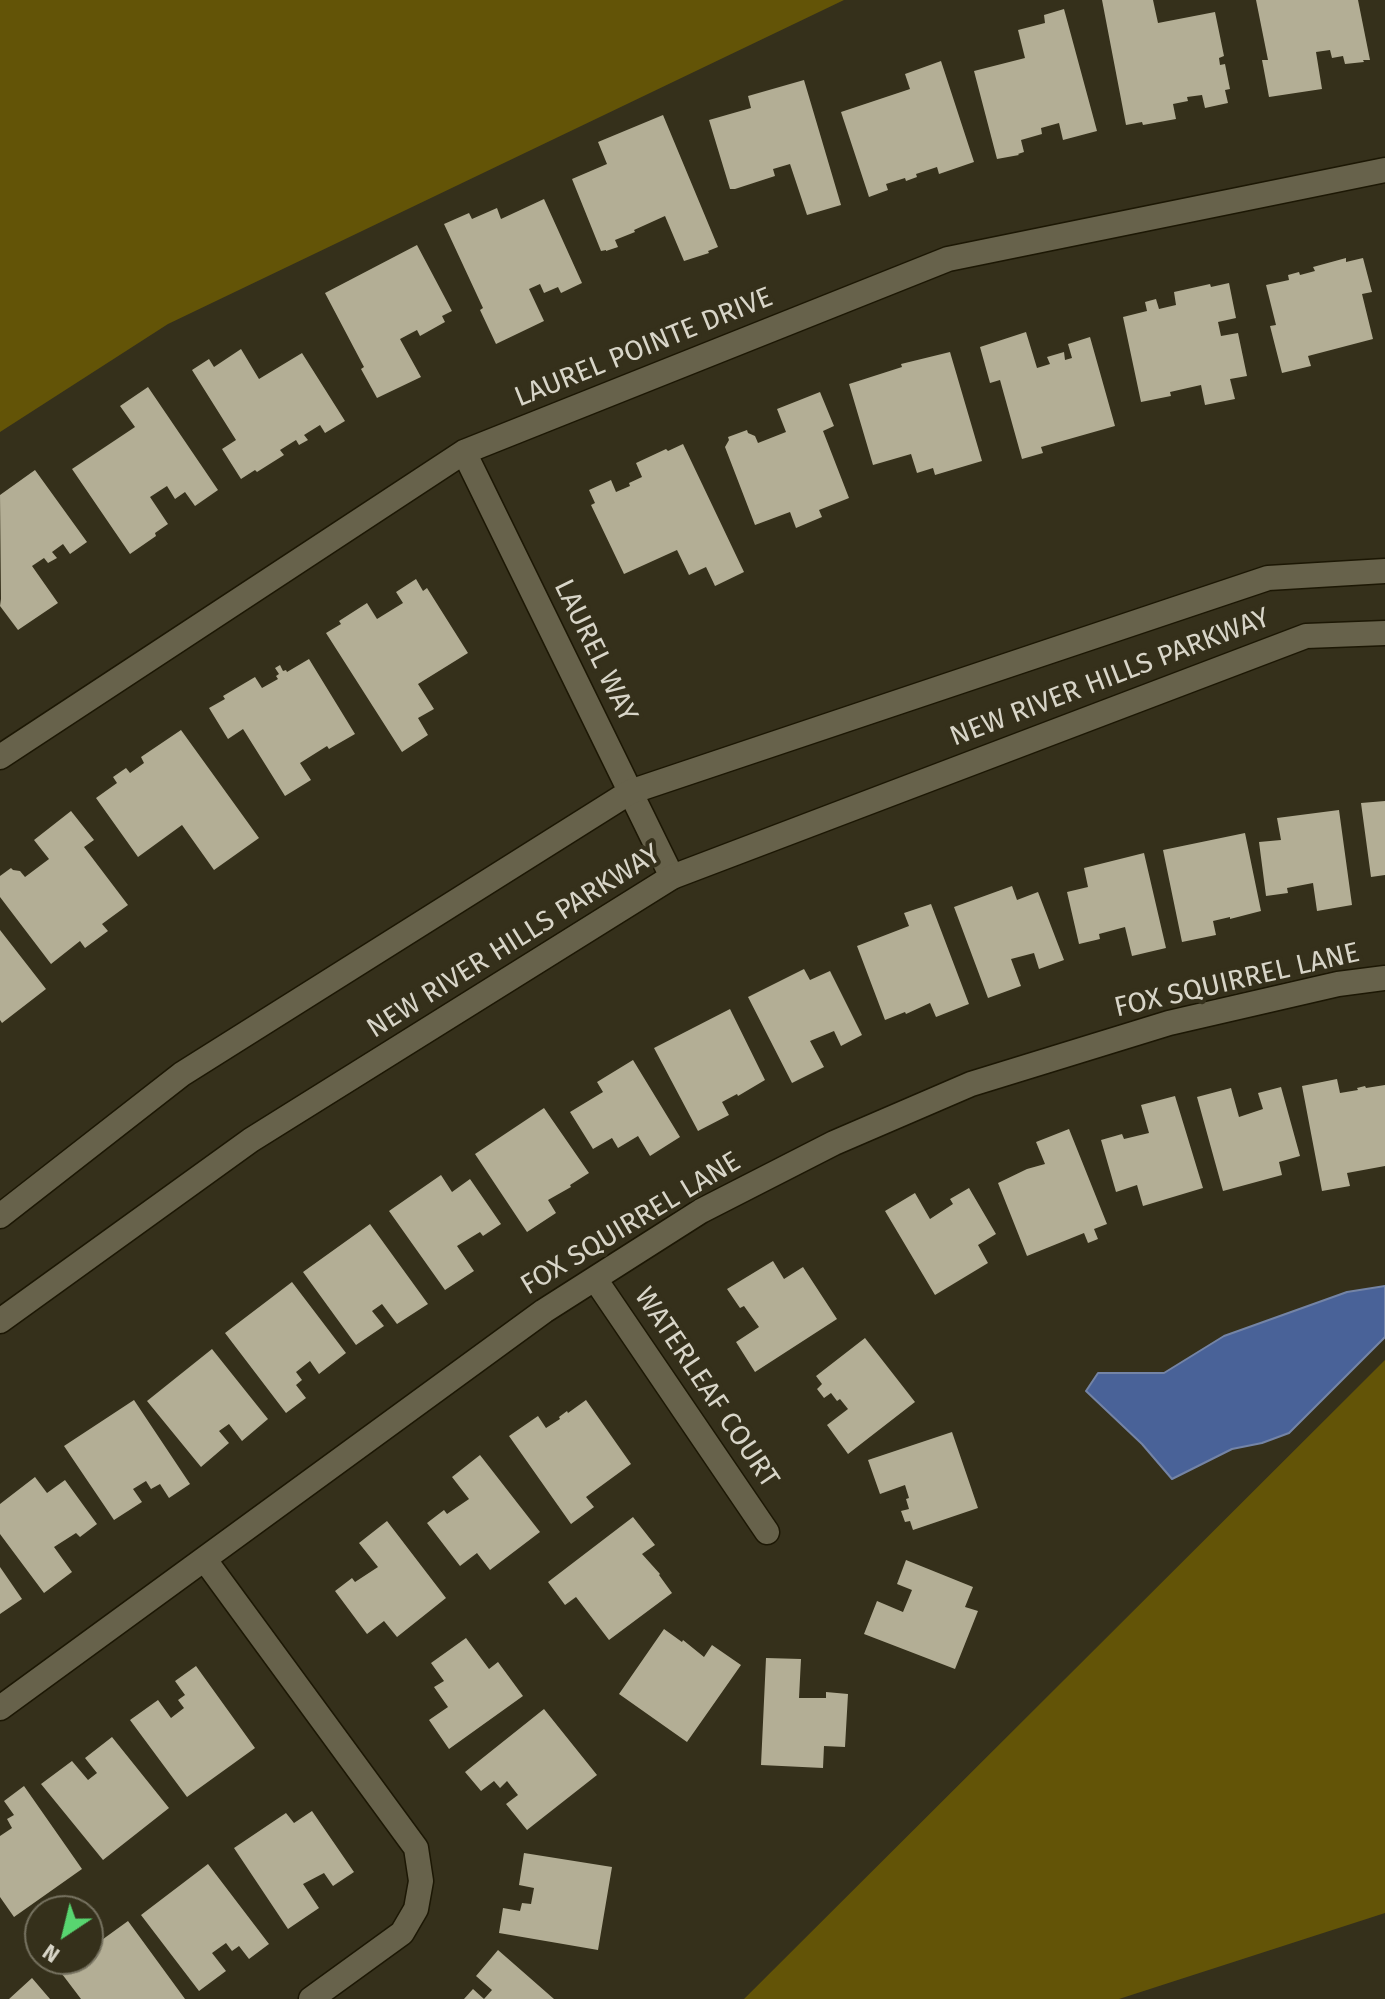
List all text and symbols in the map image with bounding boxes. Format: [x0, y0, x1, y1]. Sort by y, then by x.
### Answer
street label: LAUREL POINTE DRIVE [510, 281, 778, 415]
street label: LAUREL WAY [546, 574, 644, 728]
street label: NEW RIVER HILLS PARKWAY [946, 601, 1274, 755]
street label: NEW RIVER HILLS PARKWAY [361, 838, 667, 1046]
street label: FOX SQUIRREL LANE [1111, 936, 1363, 1026]
street label: FOX SQUIRREL LANE [515, 1145, 747, 1303]
street label: WATERLEAF COURT [627, 1282, 785, 1494]
north arrow [24, 1895, 104, 1975]
text: N [37, 1938, 65, 1969]

